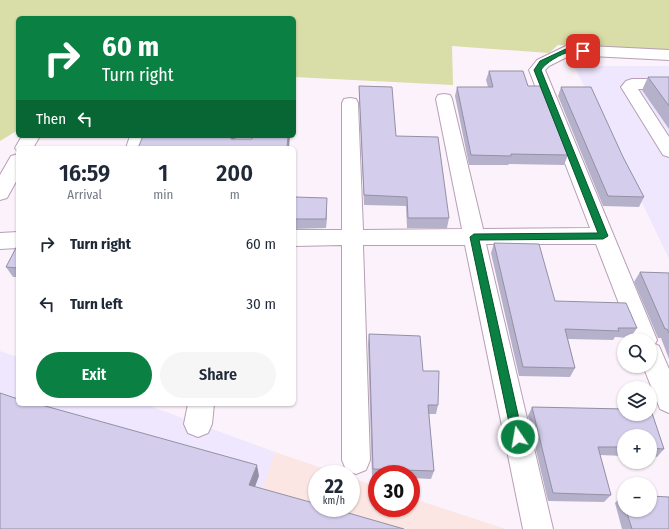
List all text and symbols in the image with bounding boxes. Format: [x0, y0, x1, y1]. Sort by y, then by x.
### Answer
text: 60 m [102, 30, 159, 63]
icon: right [36, 32, 88, 84]
pin [566, 34, 600, 68]
icon: arrive [572, 40, 594, 62]
text: Turn right [102, 64, 174, 86]
icon: left [74, 108, 96, 130]
text: Then [36, 110, 66, 128]
text: 16:59 [59, 159, 110, 187]
text: 1 [158, 159, 168, 187]
text: 200 [216, 159, 253, 187]
text: Arrival [67, 187, 102, 202]
text: min [153, 187, 173, 202]
text: m [230, 187, 240, 202]
icon: right [36, 233, 58, 255]
text: Turn right [70, 235, 131, 253]
text: 60 m [246, 235, 276, 253]
icon: left [36, 293, 58, 315]
text: Turn left [70, 295, 123, 313]
text: 30 m [246, 295, 276, 313]
map controls [617, 333, 657, 517]
button: search [617, 333, 657, 373]
button: Exit [36, 352, 152, 398]
button: Share [160, 352, 276, 398]
button: layers [617, 381, 657, 421]
position arrow [497, 416, 539, 458]
button: + [617, 429, 657, 469]
speed limit sign: 30 [368, 465, 420, 517]
text: 22 [325, 474, 343, 498]
button: − [617, 477, 657, 517]
text: km/h [323, 495, 345, 507]

